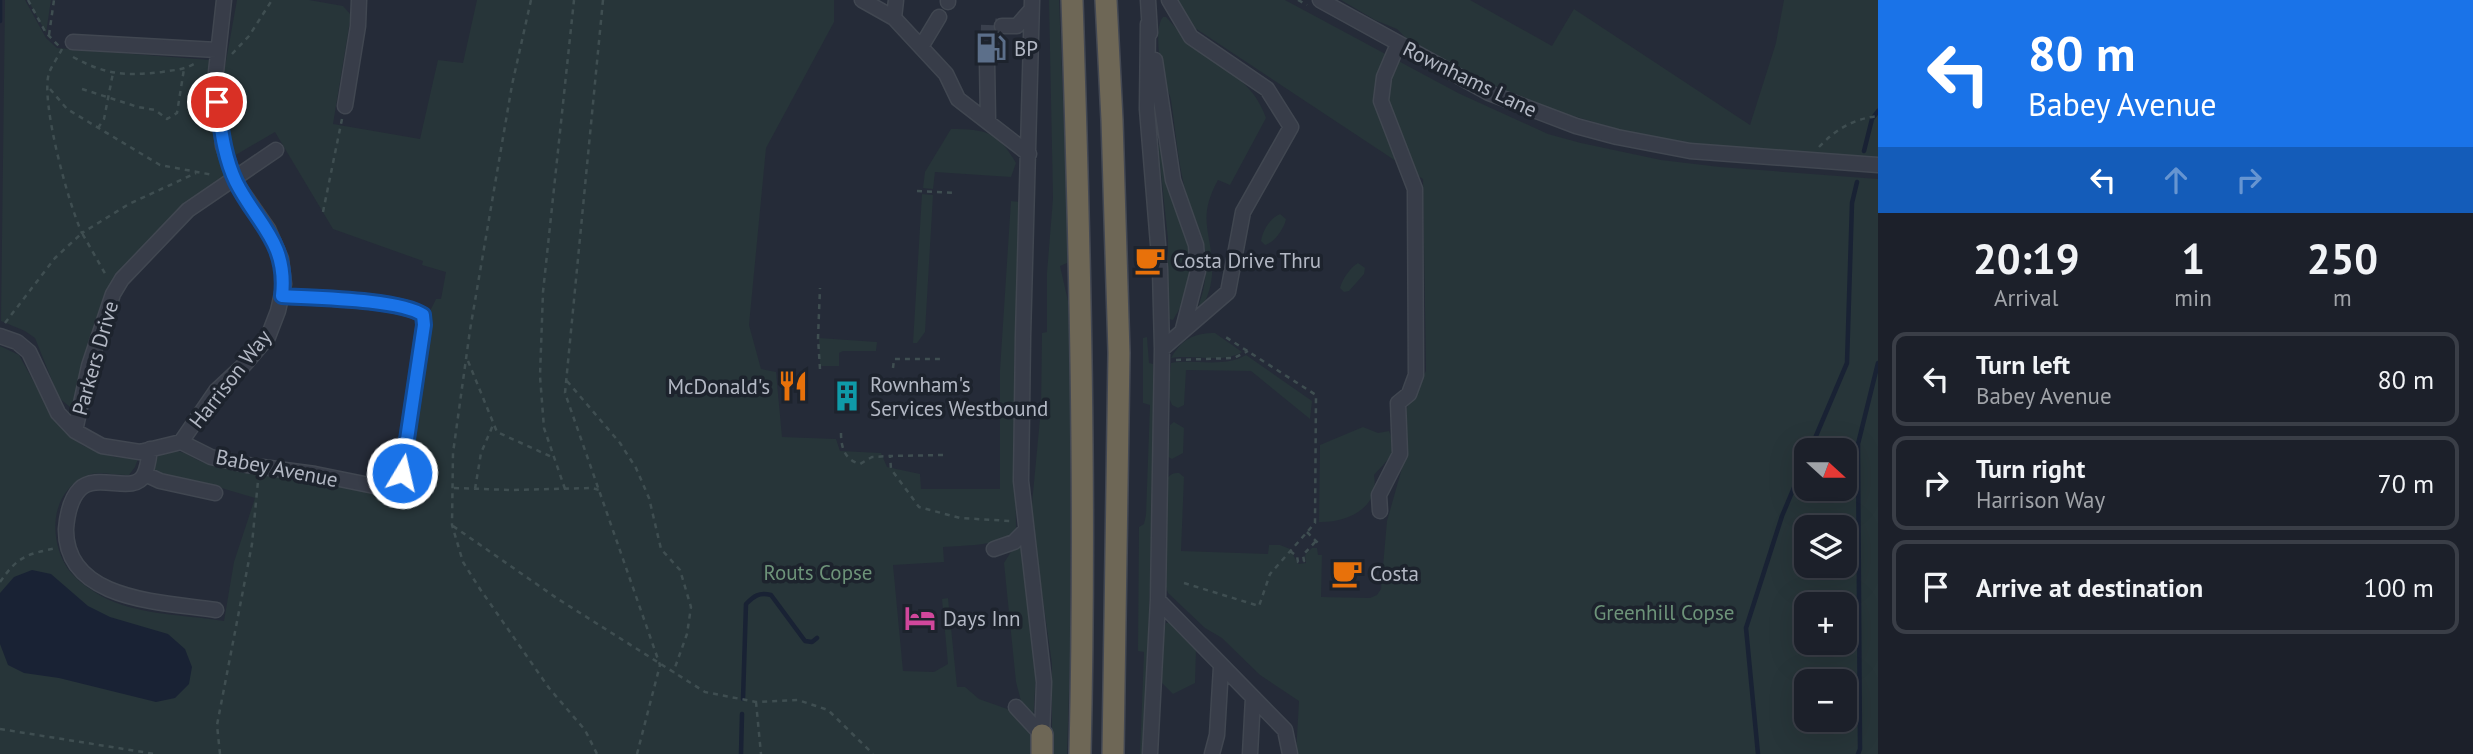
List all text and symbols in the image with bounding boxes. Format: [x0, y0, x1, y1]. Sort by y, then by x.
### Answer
text: 80 m [2028, 21, 2135, 85]
icon: left [1913, 28, 2004, 119]
fuel station icon: BP [974, 31, 1008, 65]
place label: BP [1014, 35, 1038, 62]
street label: Rownhams Lane [1399, 35, 1541, 123]
pin [187, 72, 247, 132]
icon: arrive [198, 83, 236, 121]
text: Babey Avenue [2028, 83, 2217, 125]
icon: left [2084, 161, 2122, 199]
icon: ahead [2157, 161, 2195, 199]
icon: right [2230, 161, 2268, 199]
text: 20:19 [1973, 231, 2079, 286]
text: 1 [2181, 231, 2205, 286]
text: 250 [2307, 231, 2378, 286]
cafe icon: Costa Drive Thru [1133, 243, 1167, 277]
place label: Costa Drive Thru [1173, 247, 1321, 274]
text: Arrival [1994, 283, 2058, 312]
text: min [2174, 283, 2212, 312]
text: m [2333, 283, 2352, 312]
street label: Parkers Drive [66, 298, 124, 418]
street label: Harrison Way [183, 324, 277, 434]
text: Turn left [1976, 348, 2070, 381]
icon: left [1917, 360, 1955, 398]
text: 80 m [2378, 363, 2434, 396]
restaurant icon: McDonald's [776, 369, 810, 403]
place label: Rownham's Services Westbound [870, 371, 1048, 422]
place label: McDonald's [667, 373, 770, 400]
building icon: Rownham's Services Westbound [830, 379, 864, 413]
text: Babey Avenue [1976, 381, 2112, 410]
position arrow [365, 436, 439, 510]
north arrow [1794, 438, 1857, 500]
map controls [1794, 438, 1857, 732]
street label: Babey Avenue [214, 443, 340, 493]
text: Turn right [1976, 452, 2085, 485]
icon: right [1917, 464, 1955, 502]
text: 70 m [2378, 467, 2434, 500]
text: Harrison Way [1976, 485, 2105, 514]
button: layers [1794, 515, 1857, 578]
cafe icon: Costa [1330, 556, 1364, 590]
park label: Routs Copse [763, 559, 873, 586]
place label: Costa [1370, 560, 1419, 587]
icon: arrive [1917, 568, 1955, 606]
text: Arrive at destination [1976, 571, 2203, 604]
text: 100 m [2363, 571, 2434, 604]
button: + [1794, 592, 1857, 655]
park label: Greenhill Copse [1594, 599, 1734, 626]
hotel icon: Days Inn [903, 601, 937, 635]
place label: Days Inn [943, 605, 1020, 632]
button: − [1794, 669, 1857, 732]

